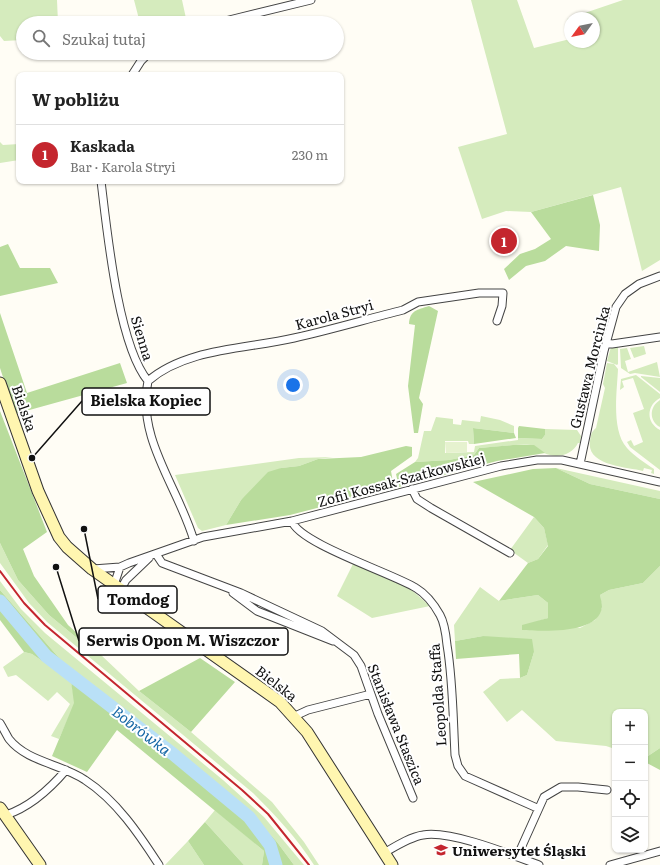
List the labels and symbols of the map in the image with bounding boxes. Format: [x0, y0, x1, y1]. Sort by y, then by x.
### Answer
north arrow [564, 12, 600, 48]
pin: 1 [491, 226, 517, 256]
street label: Karola Stryi [293, 294, 376, 334]
street label: Gustawa Morcinka [564, 303, 614, 430]
street label: Sienna [127, 313, 159, 363]
your location [283, 375, 303, 395]
street label: Bielska [8, 382, 42, 434]
callout: Bielska Kopiec [82, 388, 210, 415]
text: Bielska Kopiec [90, 388, 202, 411]
street label: Zofii Kossak-Szatkowskiej [315, 447, 487, 511]
callout: Tomdog [98, 586, 177, 613]
text: Tomdog [107, 587, 170, 610]
callout: Serwis Opon M. Wiszczor [79, 628, 288, 655]
text: Serwis Opon M. Wiszczor [87, 628, 279, 651]
street label: Leopolda Staffa [423, 642, 451, 747]
street label: Bielska [252, 660, 302, 706]
street label: Stanisława Staszica [364, 661, 431, 788]
water label: Bobrówka [108, 700, 177, 761]
place label: Uniwersytet Śląski [452, 840, 586, 860]
school or university icon: Uniwersytet Śląski [433, 842, 449, 858]

